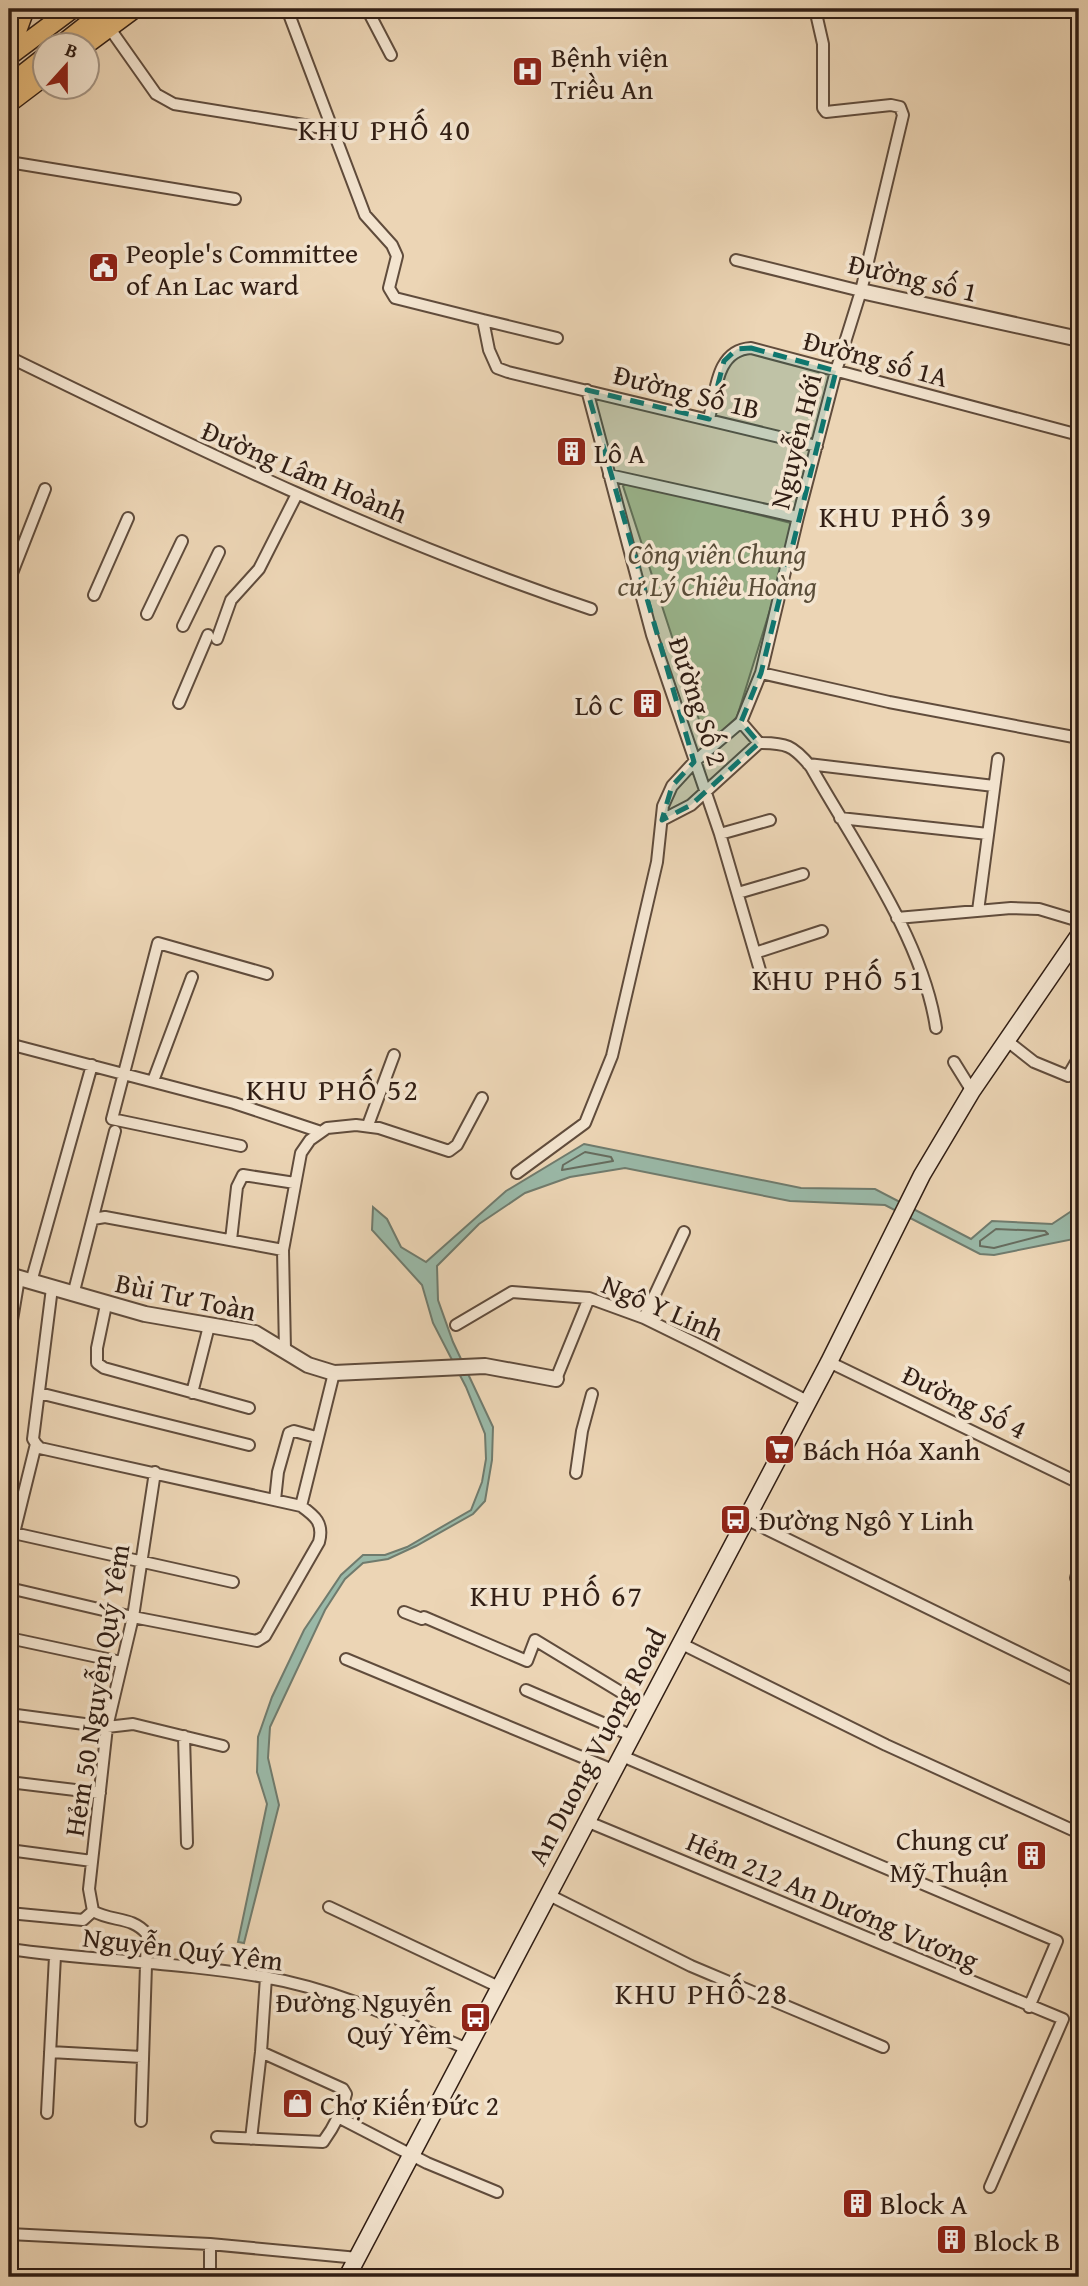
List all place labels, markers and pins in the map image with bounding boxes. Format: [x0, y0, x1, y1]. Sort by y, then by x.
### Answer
place label: Bệnh viện Triều An [551, 36, 669, 109]
hospital icon: Bệnh viện Triều An [511, 55, 545, 89]
place label: People's Committee of An Lac ward [126, 232, 358, 305]
public building icon: People's Committee of An Lac ward [86, 251, 120, 285]
place label: Lô A [594, 432, 645, 473]
building icon: Lô A [554, 435, 588, 469]
place label: Lô C [575, 684, 624, 725]
building icon: Lô C [630, 687, 664, 721]
place label: Bách Hóa Xanh [803, 1429, 981, 1470]
supermarket icon: Bách Hóa Xanh [763, 1432, 797, 1466]
place label: Đường Ngô Y Linh [759, 1499, 974, 1540]
bus stop icon: Đường Ngô Y Linh [719, 1502, 753, 1536]
place label: Chung cư Mỹ Thuận [889, 1819, 1008, 1892]
building icon: Chung cư Mỹ Thuận [1014, 1838, 1048, 1872]
place label: Đường Nguyễn Quý Yêm [276, 1981, 452, 2054]
bus stop icon: Đường Nguyễn Quý Yêm [458, 2000, 492, 2034]
place label: Chợ Kiến Đức 2 [320, 2084, 499, 2125]
shop icon: Chợ Kiến Đức 2 [280, 2087, 314, 2121]
place label: Block A [880, 2183, 967, 2224]
building icon: Block A [840, 2186, 874, 2220]
place label: Block B [974, 2220, 1060, 2261]
building icon: Block B [934, 2223, 968, 2257]

